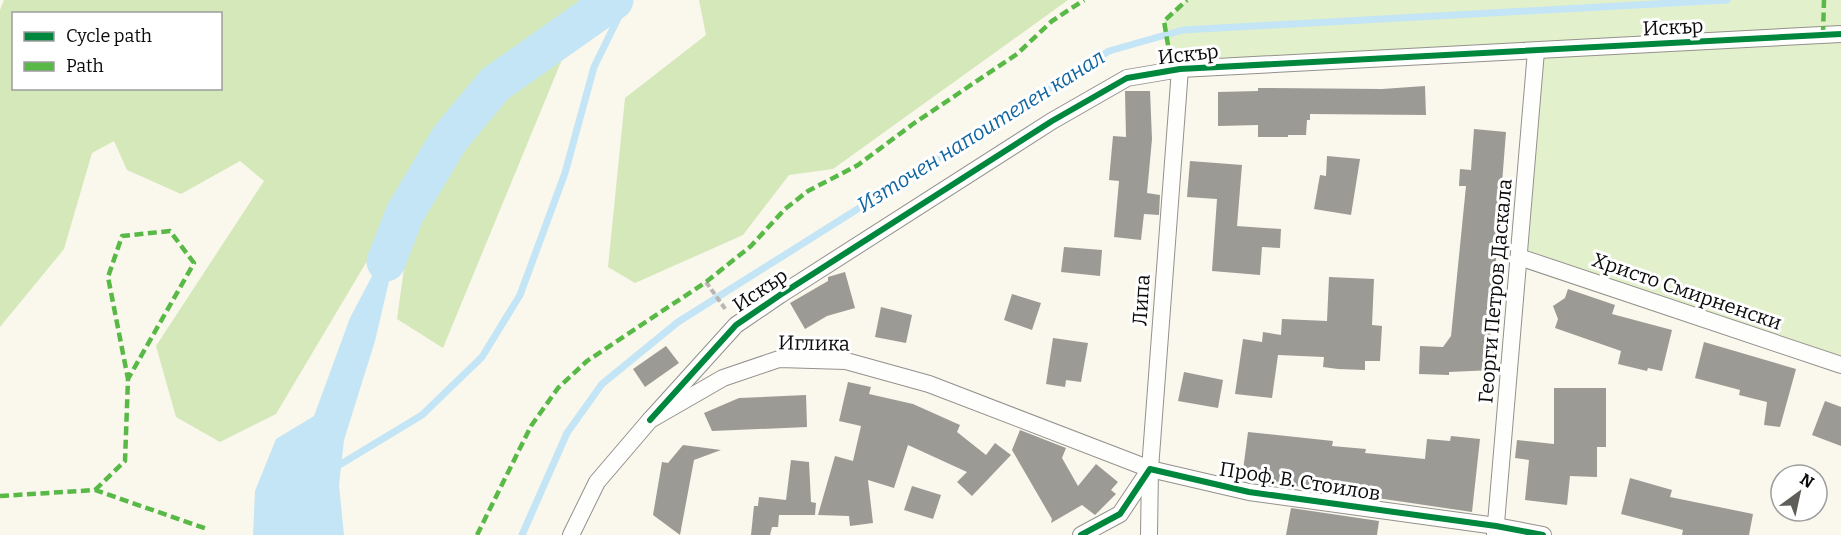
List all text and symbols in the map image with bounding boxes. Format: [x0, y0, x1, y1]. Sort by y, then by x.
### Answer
legend [12, 12, 222, 90]
street label: Искър [1642, 13, 1704, 41]
text: Cycle path [66, 25, 152, 47]
street label: Искър [1156, 39, 1220, 69]
water label: Източен напоителен канал [852, 44, 1110, 218]
text: Path [66, 55, 104, 77]
street label: Георги Петров Даскала [1473, 178, 1517, 404]
street label: Христо Смирненски [1589, 247, 1785, 335]
street label: Искър [728, 263, 792, 317]
street label: Липа [1127, 273, 1155, 326]
street label: Иглика [778, 330, 850, 356]
street label: Проф. В. Стоилов [1218, 456, 1382, 506]
north arrow [1769, 463, 1829, 523]
text: N [1797, 470, 1817, 492]

